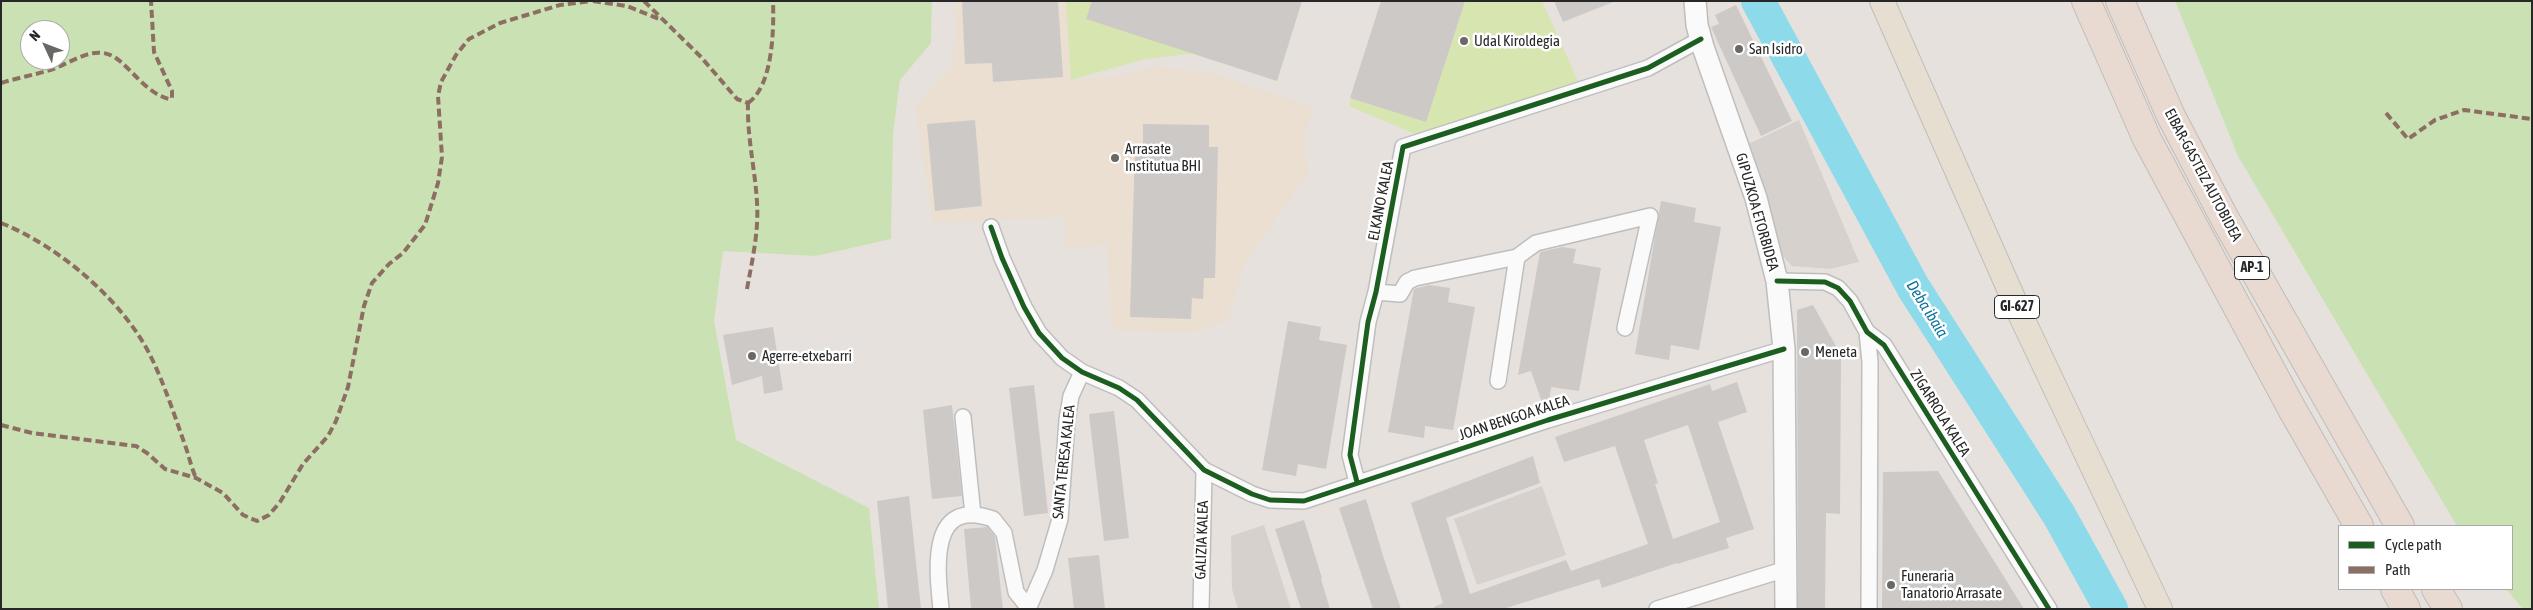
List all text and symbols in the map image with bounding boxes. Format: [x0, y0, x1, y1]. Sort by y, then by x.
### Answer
north arrow [20, 20, 70, 70]
text: N [26, 27, 43, 44]
place label: Udal Kiroldegia [1474, 32, 1560, 50]
marker: Udal Kiroldegia [1458, 35, 1470, 47]
place label: San Isidro [1749, 40, 1803, 58]
marker: San Isidro [1733, 43, 1745, 55]
street label: EIBAR-GASTEIZ AUTOBIDEA [2160, 106, 2246, 244]
place label: Arrasate Institutua BHI [1125, 140, 1201, 175]
street label: GIPUZKOA ETORBIDEA [1732, 151, 1782, 273]
marker: Arrasate Institutua BHI [1109, 152, 1121, 164]
street label: ELKANO KALEA [1364, 160, 1398, 242]
road number: AP-1 [2234, 256, 2270, 280]
water label: Deba ibaia [1902, 277, 1952, 341]
road number: GI-627 [1994, 296, 2040, 318]
place label: Meneta [1815, 343, 1857, 361]
marker: Meneta [1799, 346, 1811, 358]
place label: Agerre-etxebarri [762, 347, 852, 365]
marker: Agerre-etxebarri [746, 350, 758, 362]
street label: ZIGARROLA KALEA [1906, 366, 1974, 460]
street label: JOAN BENGOA KALEA [1457, 392, 1571, 444]
street label: SANTA TERESA KALEA [1049, 404, 1079, 520]
street label: GALIZIA KALEA [1192, 500, 1212, 580]
legend [2338, 525, 2513, 590]
text: Cycle path [2385, 536, 2442, 553]
text: Path [2385, 561, 2411, 578]
place label: Funeraria Tanatorio Arrasate [1901, 567, 2002, 602]
marker: Funeraria Tanatorio Arrasate [1885, 579, 1897, 591]

